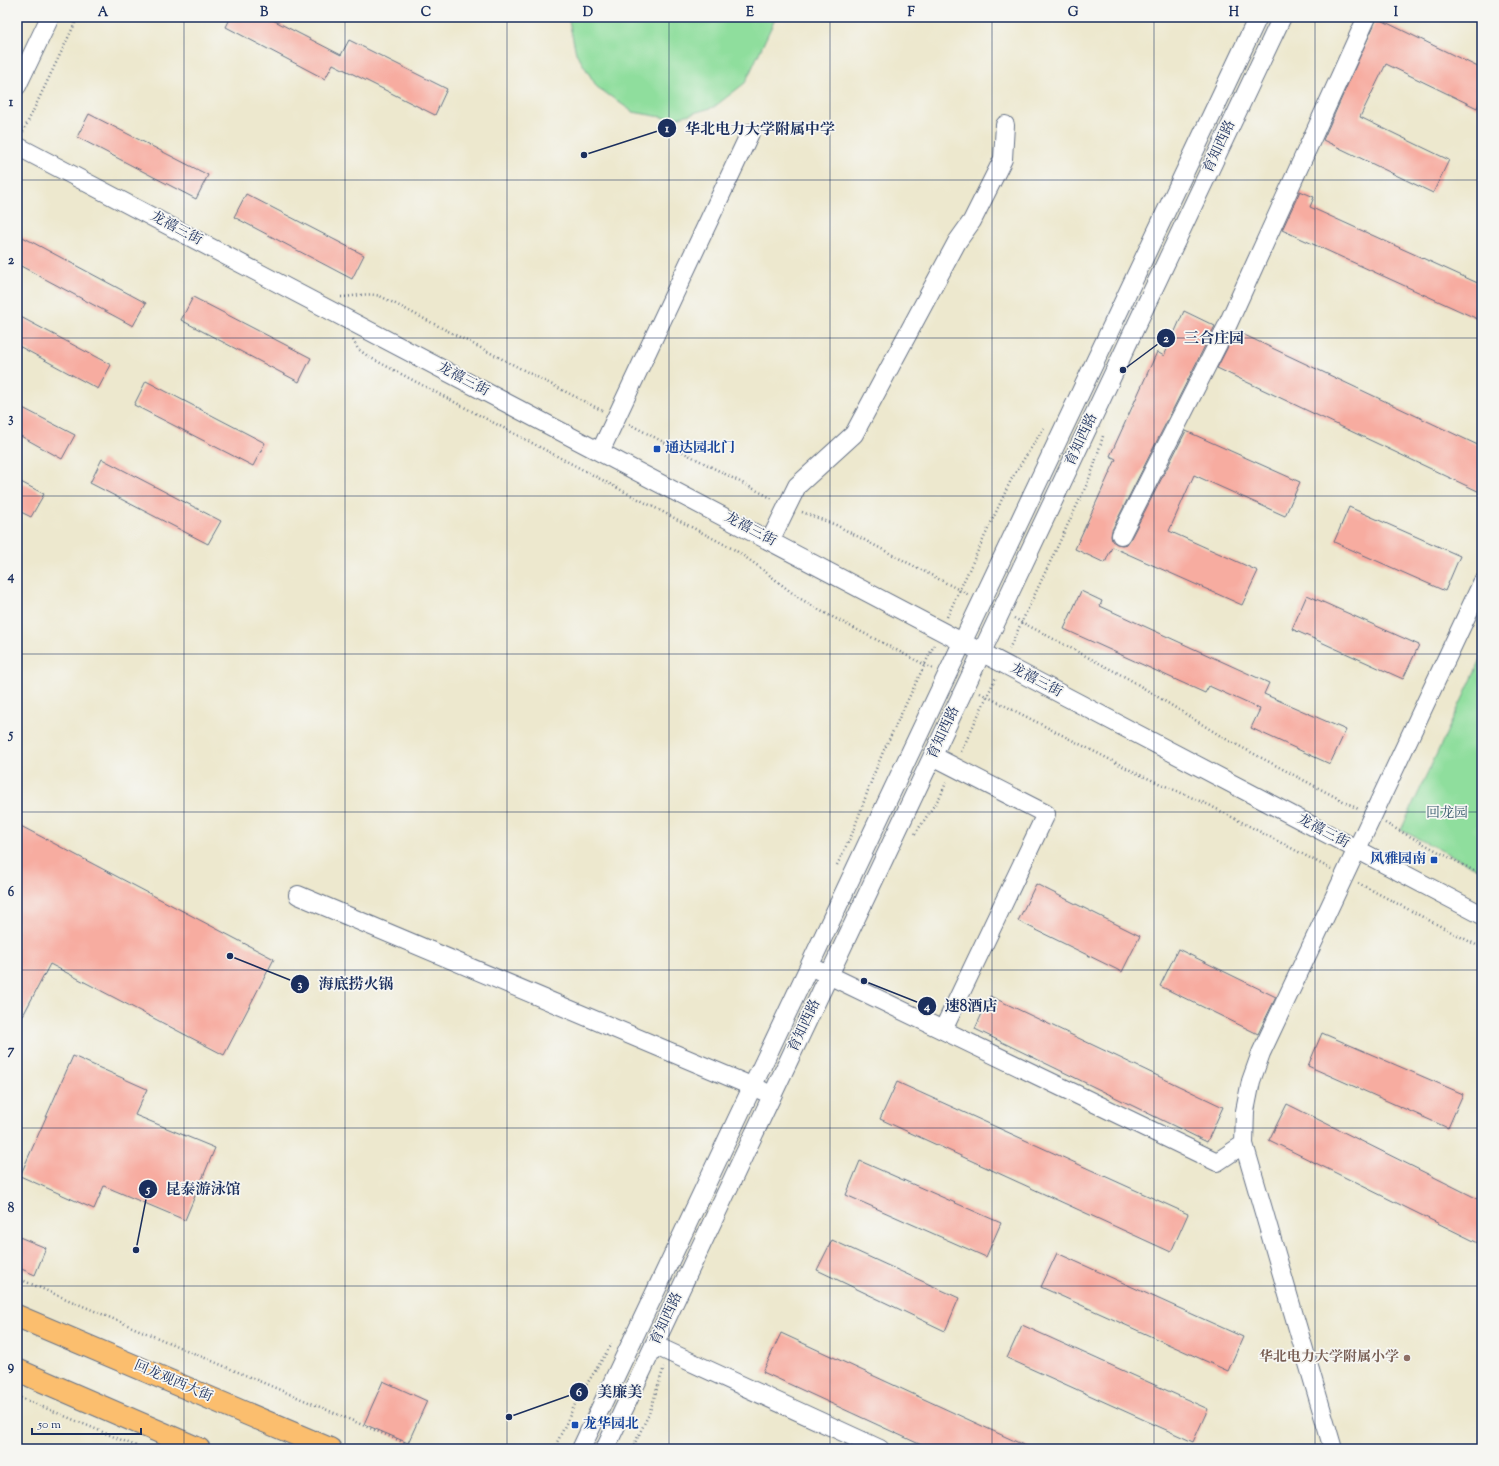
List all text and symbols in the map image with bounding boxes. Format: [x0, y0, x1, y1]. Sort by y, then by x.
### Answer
text: A [98, 4, 109, 22]
text: B [260, 4, 269, 22]
text: C [421, 4, 431, 22]
text: D [583, 4, 593, 22]
text: E [746, 4, 754, 22]
text: F [907, 4, 915, 22]
text: G [1068, 4, 1079, 22]
text: H [1229, 4, 1240, 22]
text: I [1394, 4, 1399, 22]
text: 1 [9, 94, 14, 112]
callout: 华北电力大学附属中学 [657, 115, 843, 142]
street label: 育知西路 [1199, 117, 1241, 177]
text: 1 [664, 120, 670, 138]
text: 华北电力大学附属中学 [685, 120, 835, 141]
street label: 龙禧三街 [147, 207, 205, 251]
text: 2 [8, 252, 15, 270]
callout: 三合庄园 [1156, 324, 1252, 351]
text: 三合庄园 [1184, 329, 1244, 350]
text: 2 [1163, 330, 1169, 348]
street label: 龙禧三街 [434, 358, 492, 402]
text: 3 [8, 410, 14, 428]
street label: 育知西路 [1061, 410, 1103, 470]
place label: 通达园北门 [665, 439, 735, 459]
marker: 通达园北门 [652, 444, 662, 454]
street label: 龙禧三街 [721, 508, 779, 552]
text: 4 [7, 568, 15, 586]
street label: 龙禧三街 [1007, 659, 1065, 703]
street label: 育知西路 [923, 703, 965, 763]
text: 5 [8, 726, 14, 744]
park label: 回龙园 [1426, 804, 1468, 824]
street label: 龙禧三街 [1294, 810, 1352, 854]
place label: 风雅园南 [1370, 850, 1426, 870]
marker: 风雅园南 [1429, 855, 1439, 865]
text: 6 [8, 884, 15, 902]
callout: 海底捞火锅 [290, 970, 401, 997]
text: 海底捞火锅 [318, 975, 394, 996]
text: 3 [298, 976, 303, 994]
callout: 速8酒店 [917, 992, 1006, 1019]
street label: 育知西路 [784, 996, 826, 1056]
text: 速8酒店 [945, 997, 997, 1018]
text: 4 [923, 998, 930, 1016]
text: 7 [8, 1042, 15, 1060]
callout: 昆泰游泳馆 [138, 1175, 249, 1202]
text: 昆泰游泳馆 [165, 1180, 241, 1201]
text: 5 [145, 1181, 151, 1199]
text: 8 [8, 1200, 15, 1218]
street label: 育知西路 [646, 1289, 688, 1349]
place label: 华北电力大学附属小学 [1259, 1348, 1399, 1368]
marker: 华北电力大学附属小学 [1402, 1353, 1412, 1363]
street label: 回龙观西大街 [130, 1356, 216, 1408]
text: 9 [8, 1358, 15, 1376]
callout: 美廉美 [569, 1379, 650, 1406]
text: 美廉美 [597, 1383, 643, 1404]
text: 6 [576, 1384, 582, 1402]
scale bar [32, 1410, 141, 1436]
place label: 龙华园北 [583, 1415, 639, 1435]
text: 50 m [37, 1416, 61, 1434]
marker: 龙华园北 [570, 1420, 580, 1430]

